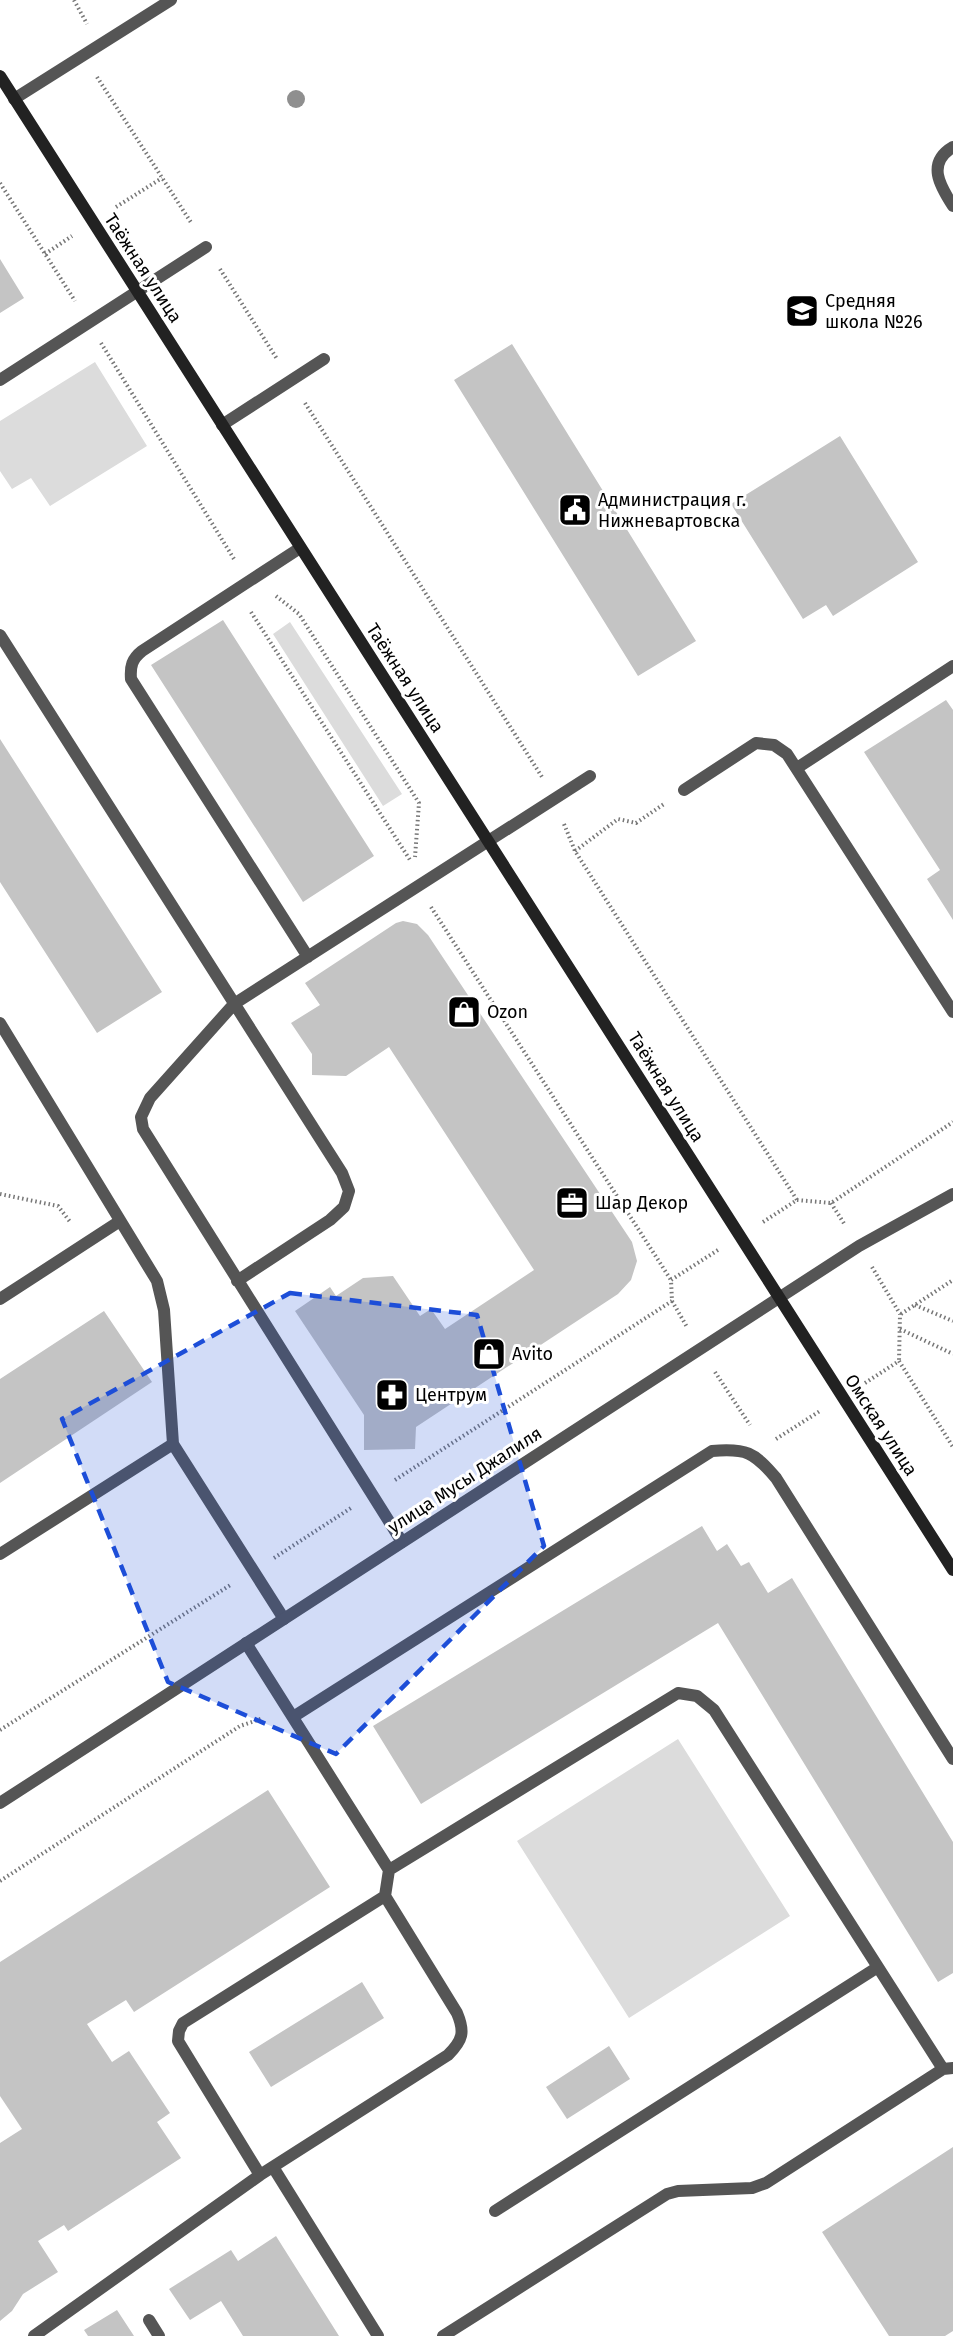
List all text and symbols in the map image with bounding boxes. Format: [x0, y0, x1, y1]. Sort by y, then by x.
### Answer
street label: Таёжная улица [99, 209, 187, 327]
place label: Средняя школа №26 [825, 290, 922, 333]
school or university icon: Средняя школа №26 [784, 293, 820, 329]
place label: Администрация г. Нижневартовска [598, 489, 746, 532]
public building icon: Администрация г. Нижневартовска [557, 492, 593, 528]
street label: Таёжная улица [361, 619, 449, 737]
shop icon: Ozon [446, 994, 482, 1030]
place label: Ozon [487, 1001, 528, 1023]
street label: Таёжная улица [623, 1028, 709, 1146]
office icon: Шар Декор [554, 1185, 590, 1221]
place label: Шар Декор [595, 1192, 688, 1214]
shop icon: Avito [471, 1336, 507, 1372]
place label: Avito [512, 1343, 553, 1365]
street label: Омская улица [840, 1370, 922, 1480]
pharmacy icon: Центрум [374, 1377, 410, 1413]
place label: Центрум [415, 1384, 487, 1406]
street label: улица Мусы Джалиля [384, 1422, 546, 1538]

